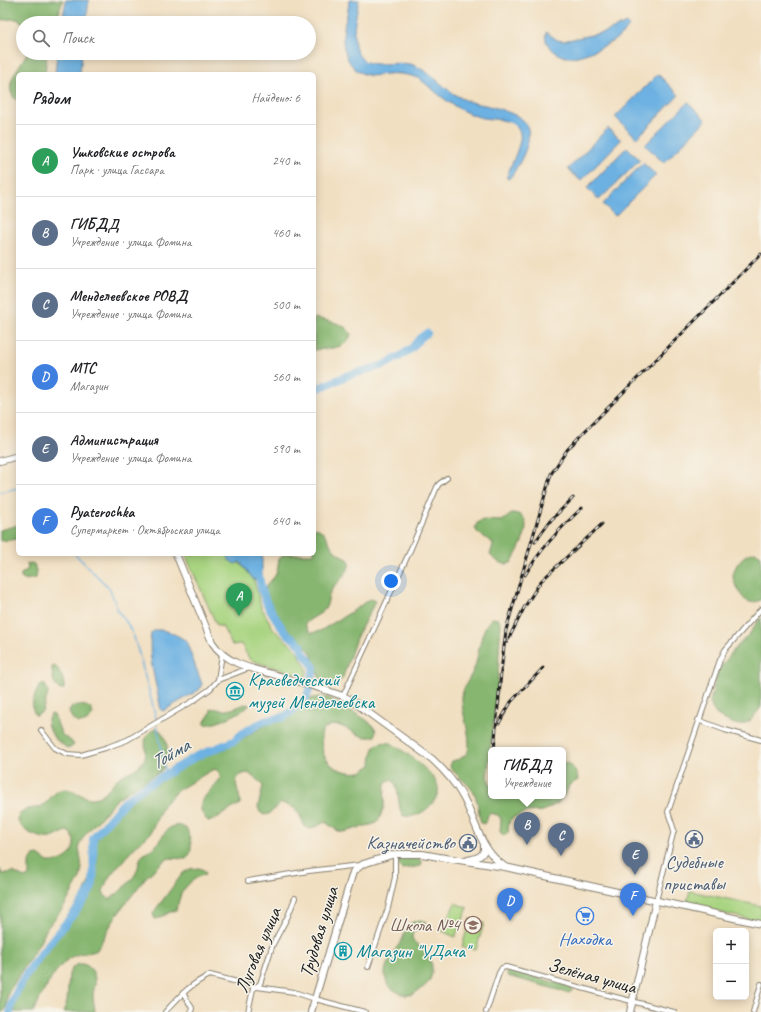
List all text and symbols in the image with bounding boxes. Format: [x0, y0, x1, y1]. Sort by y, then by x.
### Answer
search box [16, 16, 316, 60]
icon: search [30, 27, 52, 49]
text: Поиск [62, 29, 94, 48]
text: Рядом [32, 88, 70, 109]
text: Найдено: 6 [252, 90, 300, 106]
text: Ушковские острова [70, 143, 175, 162]
text: A [42, 153, 48, 169]
text: 240 m [272, 153, 300, 169]
text: Парк · улица Гассара [70, 162, 164, 178]
text: ГИБДД [70, 215, 119, 234]
text: B [42, 225, 48, 241]
text: 460 m [272, 225, 300, 241]
text: Учреждение · улица Фомина [70, 234, 191, 250]
text: Менделеевское РОВД [70, 287, 188, 306]
text: C [42, 297, 48, 313]
text: 500 m [272, 297, 300, 313]
text: Учреждение · улица Фомина [70, 306, 191, 322]
text: МТС [70, 359, 96, 378]
text: D [41, 369, 49, 385]
text: 560 m [272, 369, 300, 385]
text: Магазин [70, 378, 108, 394]
text: Администрация [70, 431, 158, 450]
text: E [42, 441, 48, 457]
text: 590 m [272, 441, 300, 457]
text: Учреждение · улица Фомина [70, 450, 191, 466]
text: Pyaterochka [70, 503, 134, 522]
text: F [42, 513, 48, 529]
text: 640 m [272, 513, 300, 529]
text: Супермаркет · Октябрьская улица [70, 522, 220, 538]
your location [381, 571, 401, 591]
pin: A [226, 583, 252, 616]
place label: Краеведческий музей Менделеевска [248, 668, 376, 714]
museum icon: Краеведческий музей Менделеевска [225, 681, 245, 701]
water label: Тойма [146, 732, 196, 775]
popup [488, 747, 566, 799]
text: ГИБДД [503, 756, 551, 775]
text: Учреждение [503, 775, 551, 791]
pin: B [514, 812, 540, 845]
pin: C [548, 823, 574, 856]
public building icon: Судебные приставы [684, 829, 704, 849]
place label: Казначейство [366, 831, 456, 855]
public building icon: Казначейство [458, 833, 478, 853]
pin: E [622, 842, 648, 875]
place label: Судебные приставы [663, 850, 727, 896]
street label: Трудовая улица [294, 882, 345, 980]
pin: F [620, 883, 646, 916]
pin: D [497, 888, 523, 921]
street label: Луговая улица [229, 902, 287, 996]
supermarket icon: Находка [575, 906, 595, 926]
place label: Школа №4 [389, 913, 462, 937]
school or university icon: Школа №4 [463, 915, 483, 935]
place label: Находка [558, 927, 614, 951]
map controls [713, 928, 749, 1000]
button: + [713, 928, 749, 964]
place label: Магазин "УДача" [356, 939, 473, 963]
building icon: Магазин "УДача" [333, 941, 353, 961]
street label: Зелёная улица [545, 953, 640, 1000]
button: − [713, 964, 749, 1000]

